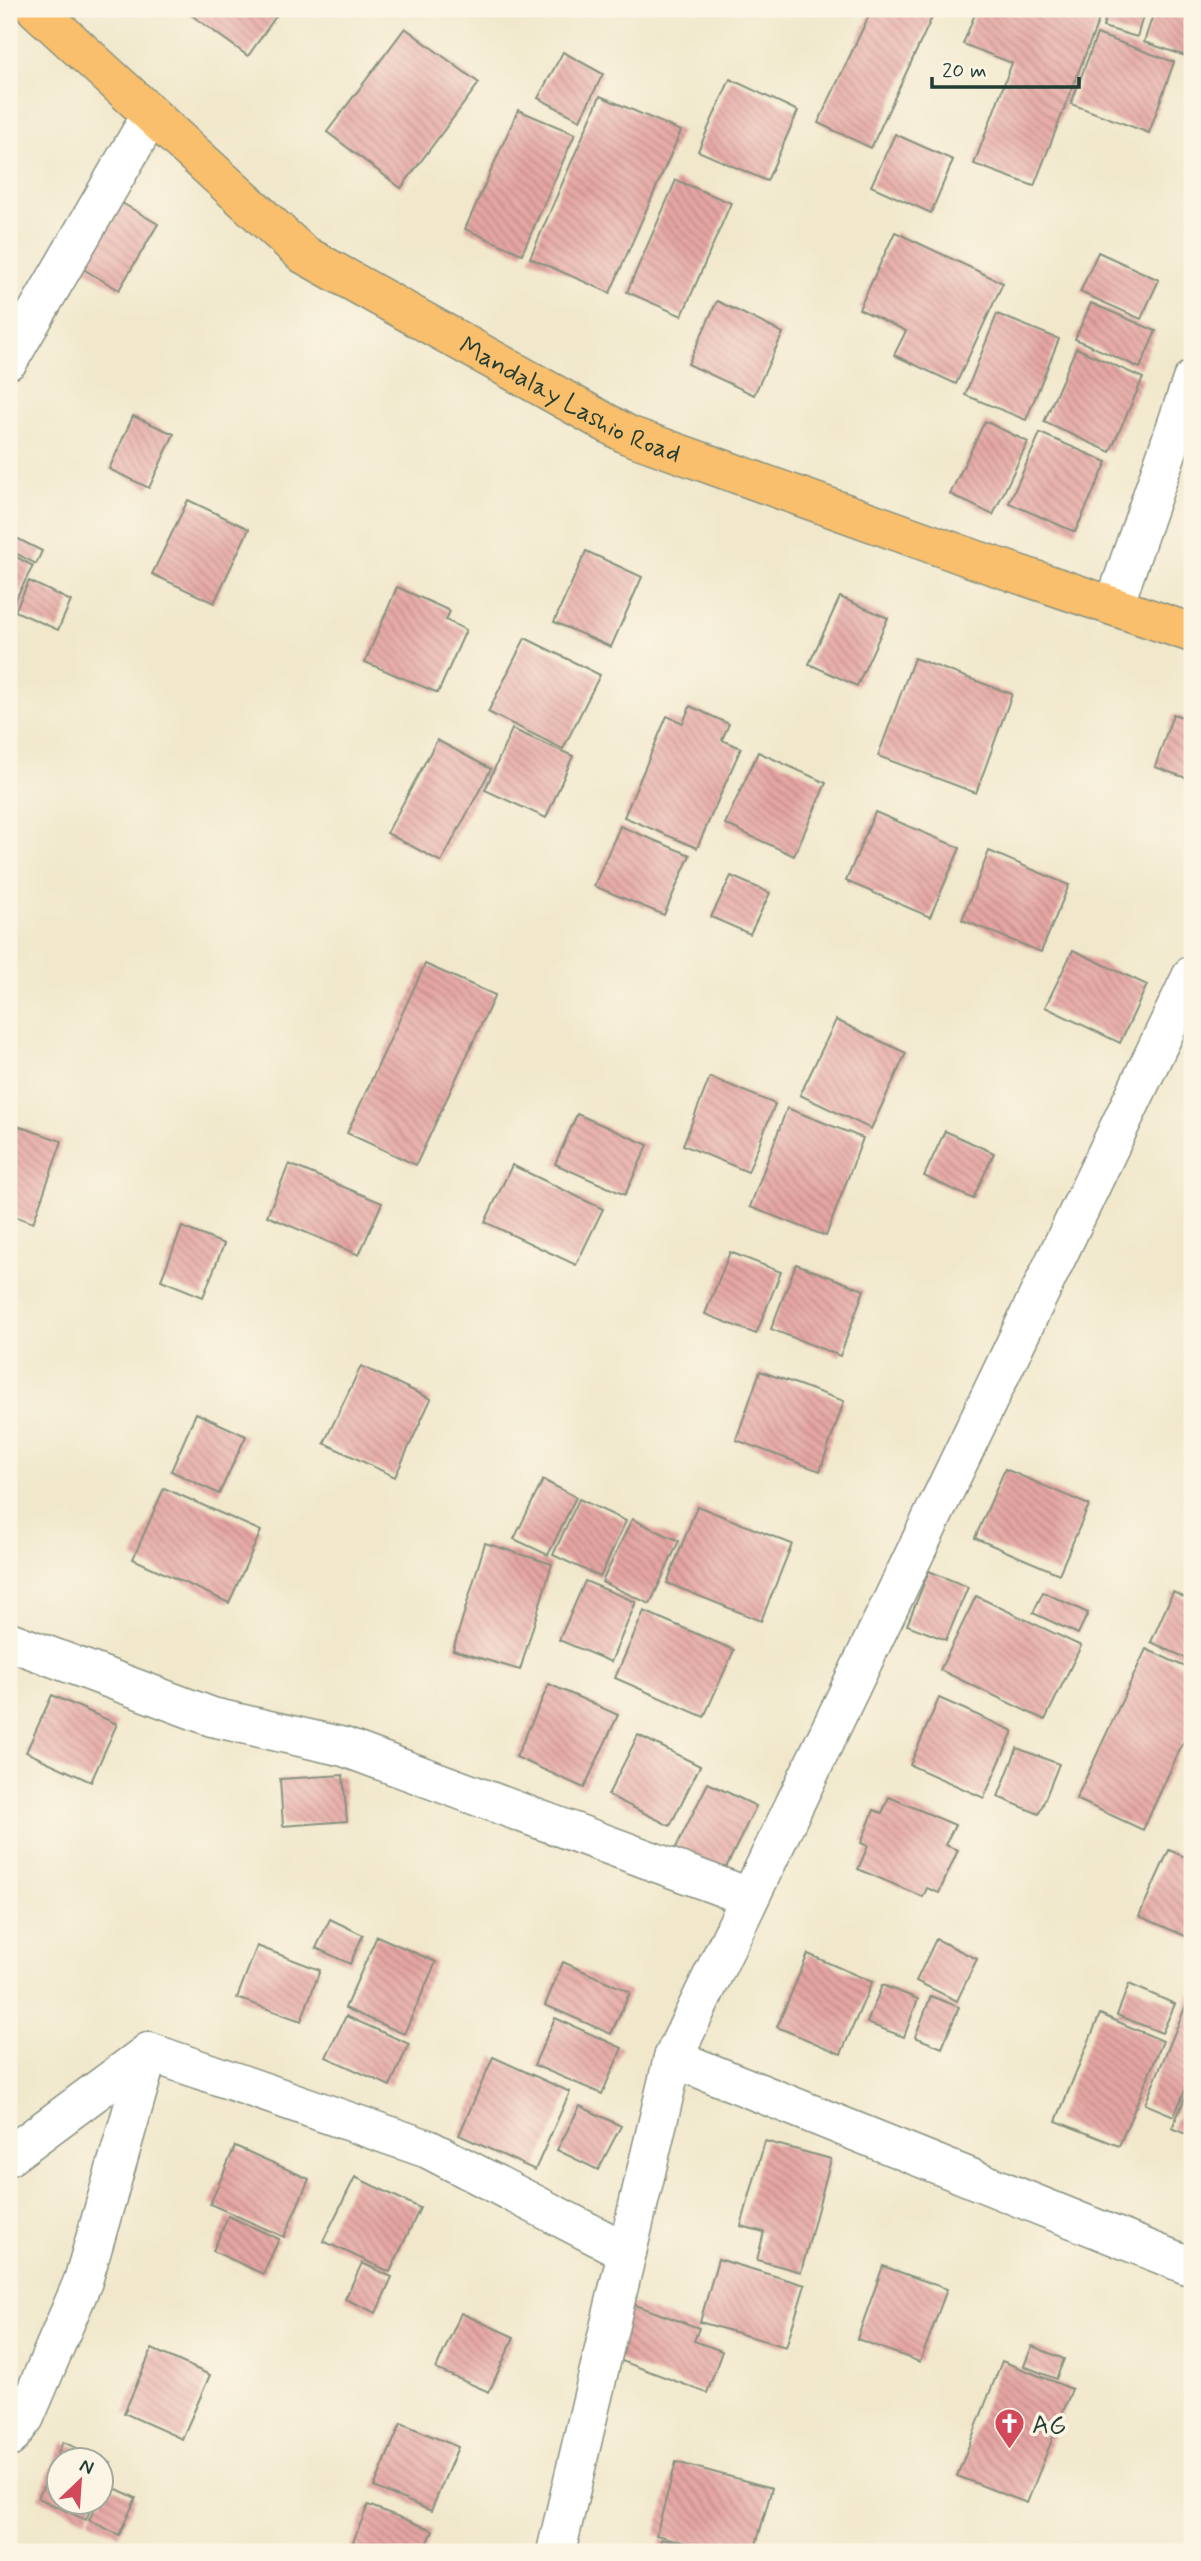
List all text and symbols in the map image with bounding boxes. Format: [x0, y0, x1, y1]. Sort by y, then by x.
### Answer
scale bar [932, 46, 1078, 90]
text: 20 m [942, 57, 987, 85]
street label: Mandalay Lashio Road [453, 329, 685, 472]
church icon: AG [992, 2407, 1026, 2451]
place label: AG [1032, 2409, 1066, 2443]
north arrow [46, 2446, 116, 2516]
text: N [76, 2453, 98, 2481]

